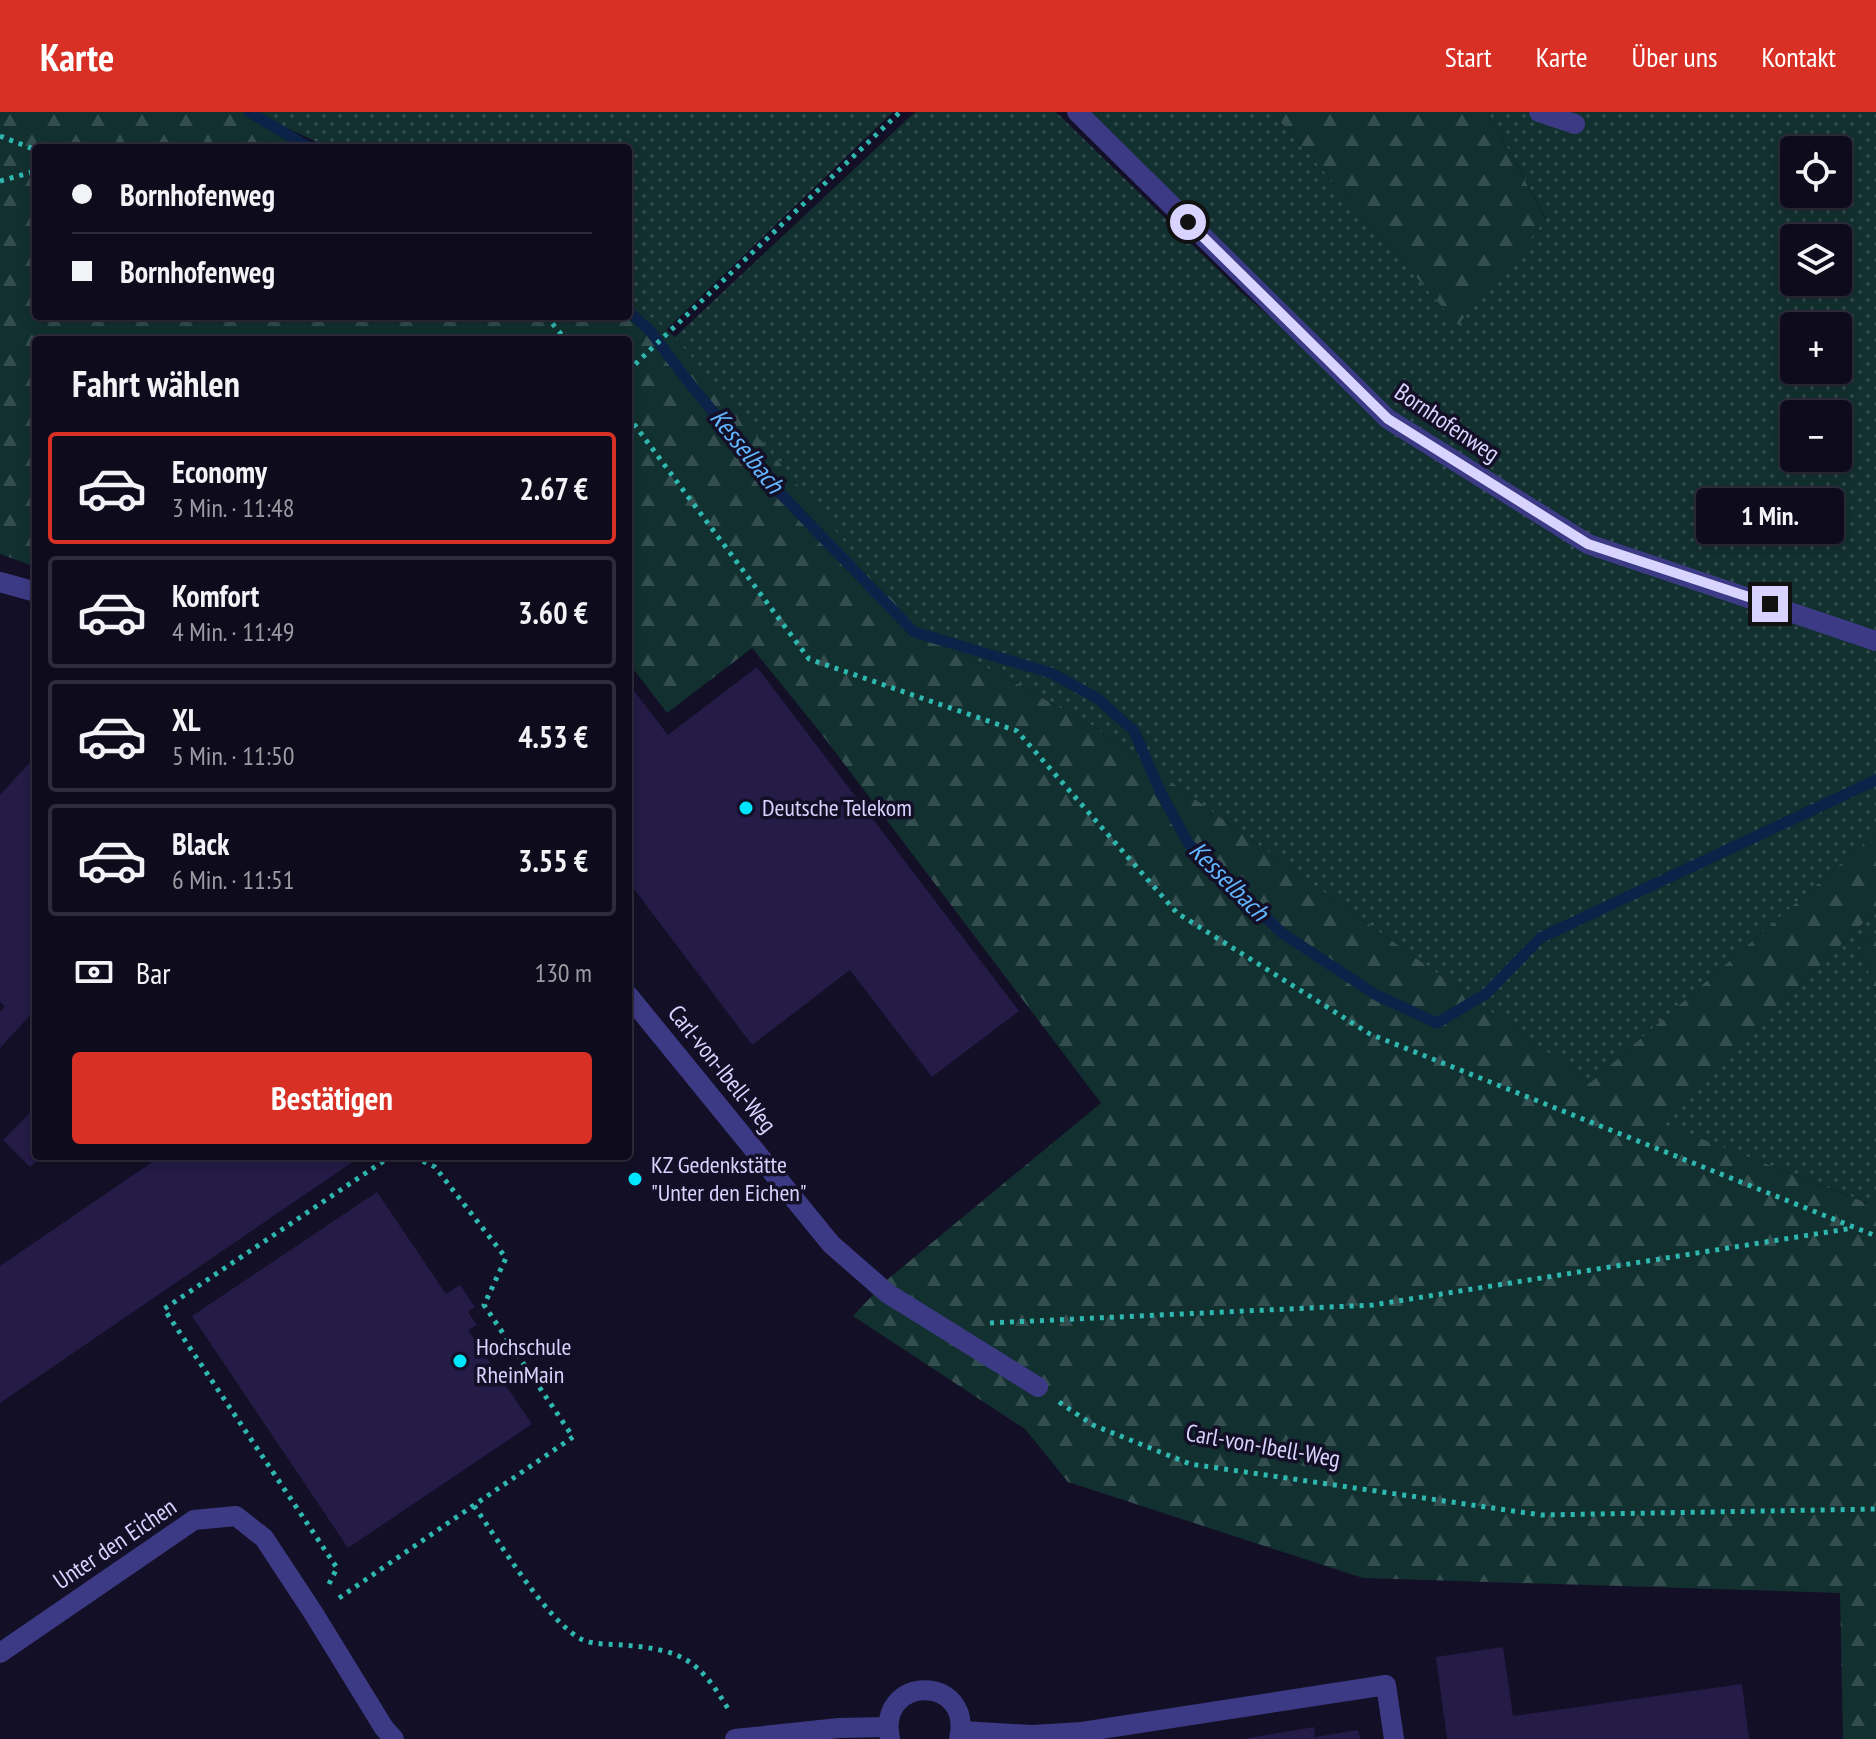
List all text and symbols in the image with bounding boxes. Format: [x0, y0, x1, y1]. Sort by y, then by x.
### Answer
text: Karte [40, 32, 114, 81]
text: Start [1445, 38, 1492, 75]
text: Karte [1536, 38, 1588, 75]
text: Über uns [1632, 38, 1717, 75]
text: Kontakt [1761, 38, 1836, 75]
map controls [1780, 136, 1852, 472]
button: locate [1780, 136, 1852, 208]
text: Bornhofenweg [120, 175, 275, 214]
route start [1170, 204, 1206, 240]
button: layers [1780, 224, 1852, 296]
text: Bornhofenweg [120, 252, 275, 291]
button: + [1780, 312, 1852, 384]
text: Fahrt wählen [72, 360, 240, 407]
street label: Bornhofenweg [1389, 376, 1506, 469]
button: − [1780, 400, 1852, 472]
water label: Kesselbach [703, 402, 792, 501]
icon: car [76, 452, 148, 524]
text: Economy [172, 452, 267, 491]
text: 2.67 € [519, 469, 588, 508]
callout: 1 Min. [1696, 488, 1844, 544]
text: 3 Min. · 11:48 [172, 491, 294, 524]
text: 1 Min. [1741, 499, 1799, 532]
icon: car [76, 576, 148, 648]
text: Komfort [172, 576, 259, 615]
route end [1752, 586, 1788, 622]
text: 3.60 € [518, 593, 588, 632]
text: 4 Min. · 11:49 [172, 615, 294, 648]
icon: car [76, 700, 148, 772]
text: XL [172, 700, 201, 739]
text: 4.53 € [518, 717, 588, 756]
text: 5 Min. · 11:50 [172, 739, 294, 772]
place label: Deutsche Telekom [762, 792, 912, 823]
marker: Deutsche Telekom [737, 799, 755, 817]
icon: car [76, 824, 148, 896]
text: Black [172, 824, 229, 863]
water label: Kesselbach [1183, 834, 1277, 929]
text: 3.55 € [518, 841, 588, 880]
text: 6 Min. · 11:51 [172, 863, 294, 896]
icon: cash [72, 950, 116, 994]
text: Bar [136, 953, 170, 992]
text: 130 m [534, 956, 592, 989]
street label: Carl-von-Ibell-Weg [661, 998, 784, 1139]
button: Bestätigen [72, 1052, 592, 1144]
place label: KZ Gedenkstätte "Unter den Eichen" [651, 1149, 807, 1208]
marker: KZ Gedenkstätte "Unter den Eichen" [626, 1170, 644, 1188]
place label: Hochschule RheinMain [476, 1331, 571, 1390]
marker: Hochschule RheinMain [451, 1352, 469, 1370]
street label: Carl-von-Ibell-Weg [1184, 1417, 1343, 1474]
street label: Unter den Eichen [47, 1491, 182, 1596]

